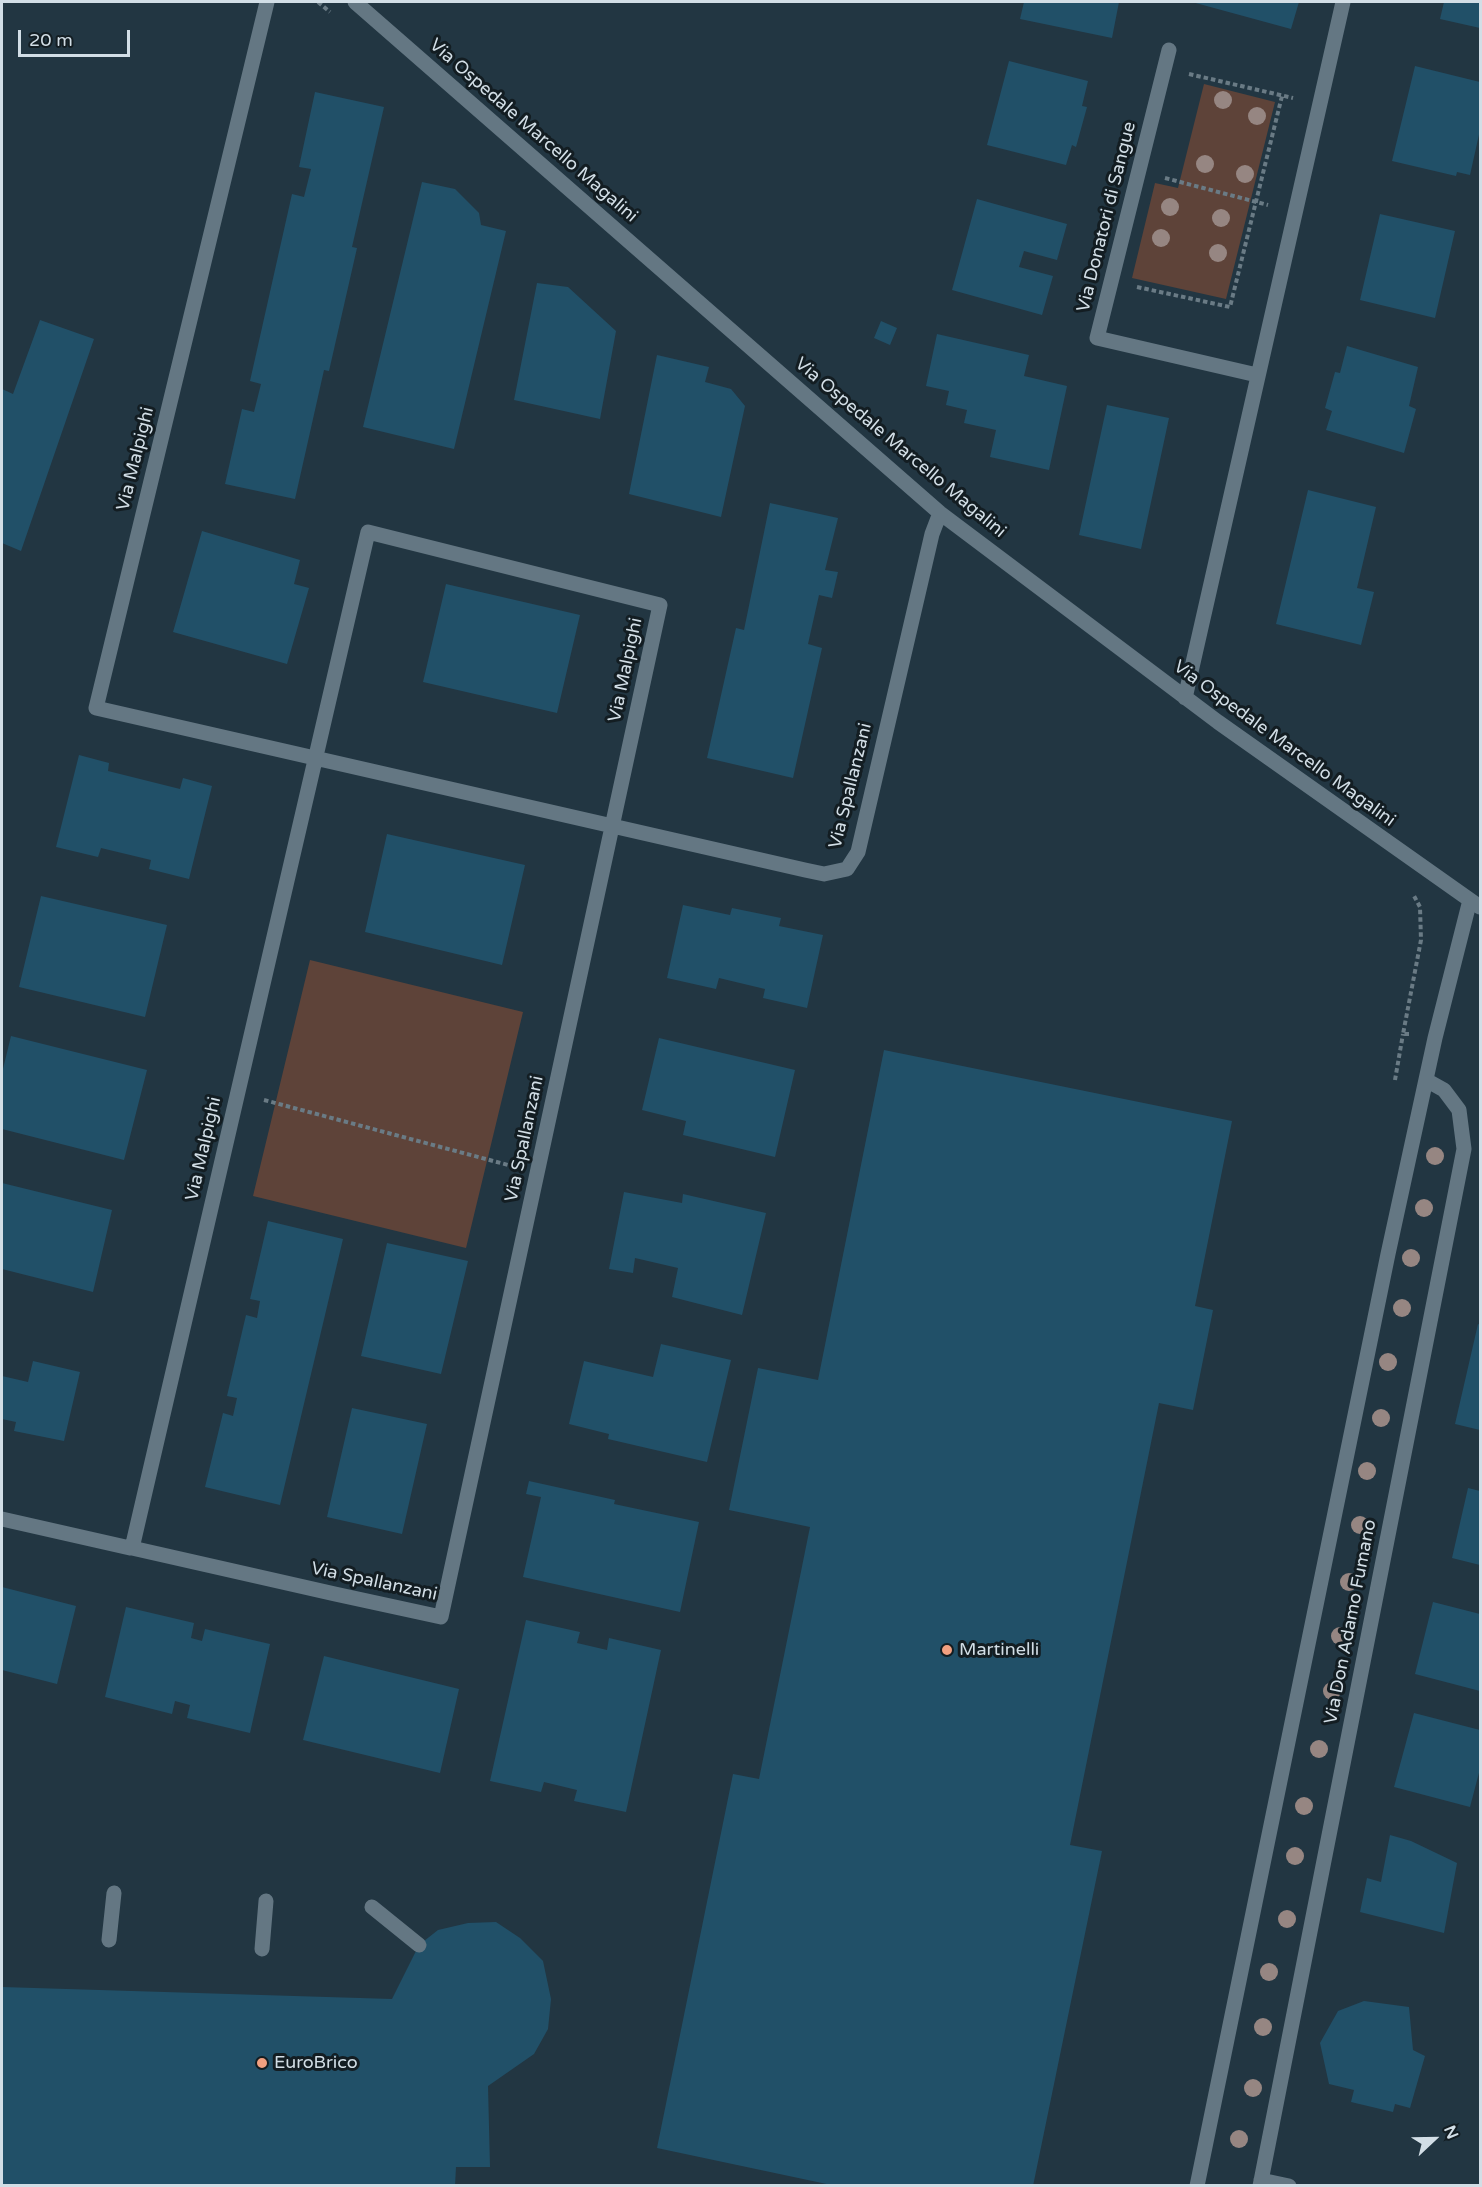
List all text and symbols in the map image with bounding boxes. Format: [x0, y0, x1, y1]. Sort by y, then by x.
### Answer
scale bar [21, 18, 134, 56]
text: 20 m [29, 29, 73, 51]
street label: Via Ospedale Marcello Magalini [424, 35, 642, 227]
street label: Via Donatori di Sangue [1073, 120, 1141, 314]
street label: Via Ospedale Marcello Magalini [790, 353, 1010, 543]
street label: Via Malpighi [113, 405, 159, 513]
street label: Via Malpighi [604, 616, 648, 724]
street label: Via Ospedale Marcello Magalini [1169, 656, 1399, 832]
street label: Via Spallanzani [825, 721, 877, 851]
street label: Via Spallanzani [501, 1074, 549, 1204]
street label: Via Malpighi [182, 1095, 226, 1203]
street label: Via Don Adamo Fumano [1321, 1518, 1381, 1726]
street label: Via Spallanzani [309, 1558, 439, 1606]
place label: Martinelli [959, 1639, 1039, 1661]
marker: Martinelli [940, 1643, 954, 1657]
place label: EuroBrico [274, 2052, 358, 2074]
marker: EuroBrico [255, 2056, 269, 2070]
north arrow [1404, 2109, 1464, 2169]
text: N [1439, 2123, 1462, 2142]

